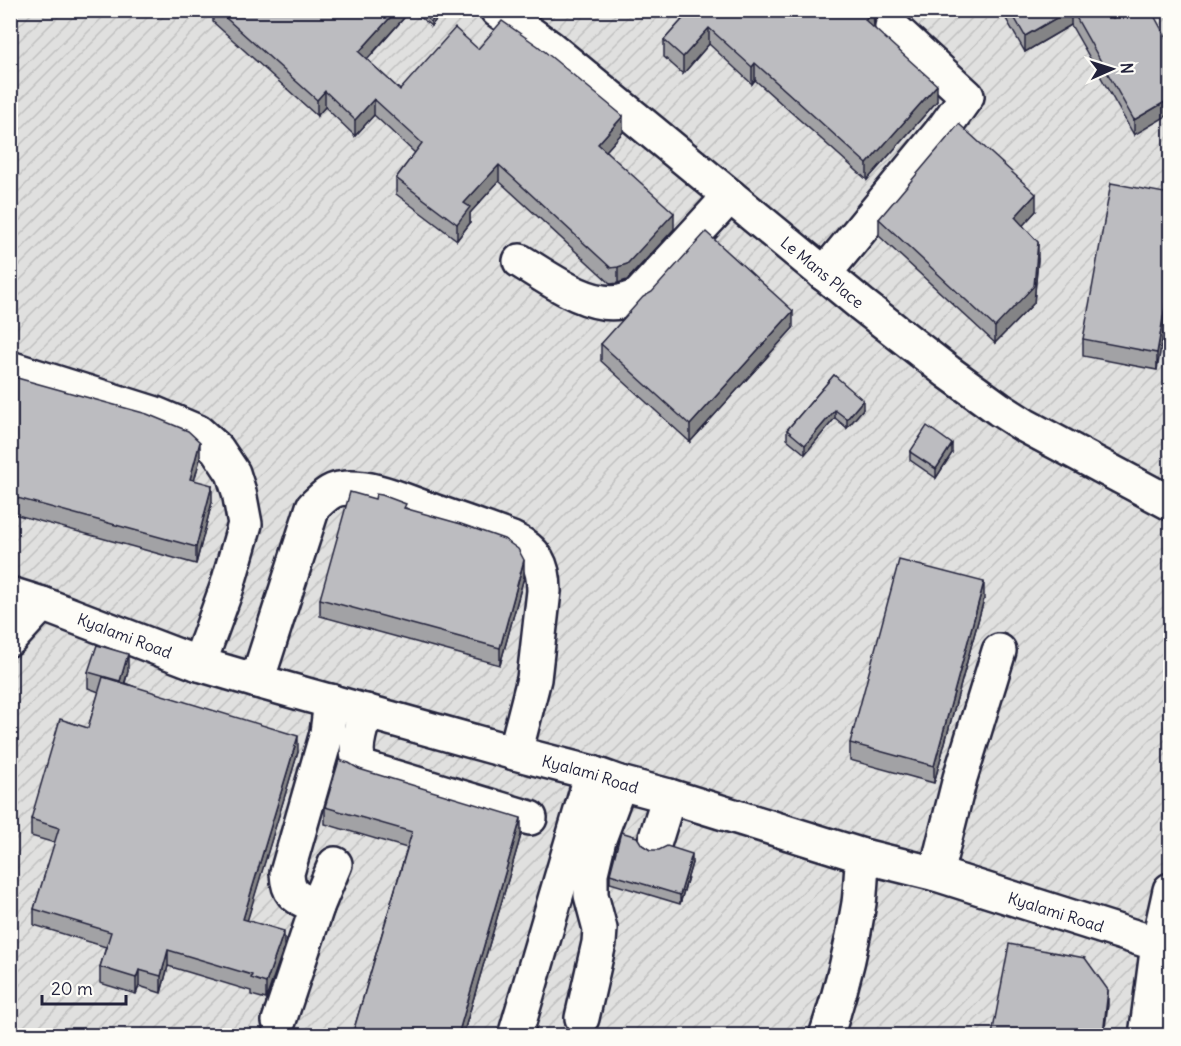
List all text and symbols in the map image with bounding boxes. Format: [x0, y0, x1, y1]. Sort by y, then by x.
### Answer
north arrow [1082, 39, 1142, 99]
text: N [1117, 62, 1137, 74]
street label: Le Mans Place [777, 232, 868, 312]
street label: Kyalami Road [75, 608, 175, 663]
street label: Kyalami Road [540, 750, 641, 797]
street label: Kyalami Road [1005, 887, 1107, 937]
scale bar [42, 968, 126, 1006]
text: 20 m [51, 977, 93, 1000]

